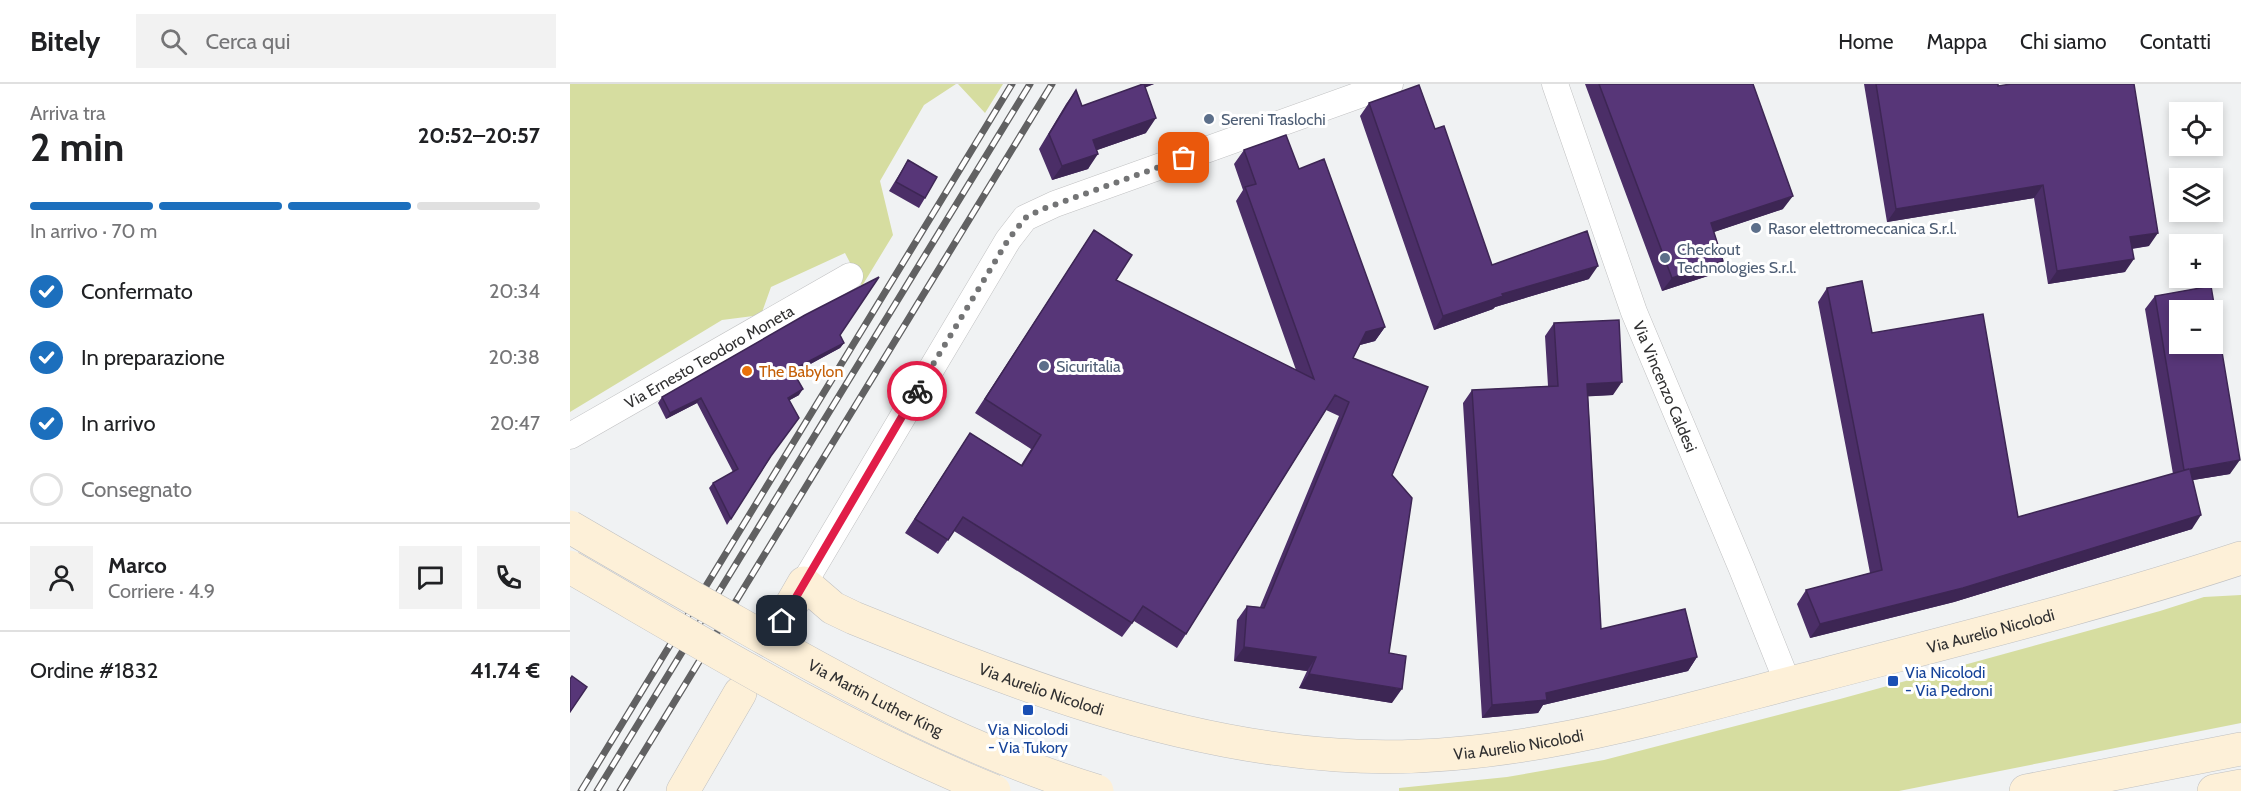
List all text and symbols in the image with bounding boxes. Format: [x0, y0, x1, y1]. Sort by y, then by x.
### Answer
search box [136, 14, 556, 68]
text: Bitely [30, 24, 100, 58]
icon: search [157, 25, 190, 58]
text: Cerca qui [205, 28, 291, 55]
text: Home [1838, 29, 1893, 54]
text: Mappa [1926, 29, 1987, 54]
text: Chi siamo [2020, 29, 2107, 54]
text: Contatti [2140, 29, 2211, 54]
text: Arriva tra [30, 101, 106, 125]
map controls [2169, 102, 2223, 354]
button: locate [2169, 102, 2223, 156]
place label: Sereni Traslochi [1221, 110, 1326, 129]
marker: Sereni Traslochi [1202, 112, 1216, 126]
text: 20:52–20:57 [418, 122, 540, 149]
text: 2 min [30, 123, 124, 171]
pin [1158, 132, 1209, 183]
icon: bag [1167, 141, 1200, 174]
button: layers [2169, 168, 2223, 222]
text: In arrivo · 70 m [30, 219, 157, 243]
place label: Rasor elettromeccanica S.r.l. [1768, 219, 1957, 238]
marker: Rasor elettromeccanica S.r.l. [1749, 221, 1763, 235]
button: + [2169, 234, 2223, 288]
place label: Checkout Technologies S.r.l. [1677, 240, 1796, 277]
marker: Checkout Technologies S.r.l. [1658, 251, 1672, 265]
icon: check [30, 275, 63, 308]
text: Confermato [81, 278, 193, 305]
text: 20:34 [489, 279, 540, 303]
button: − [2169, 300, 2223, 354]
street label: Via Ernesto Teodoro Moneta [621, 301, 797, 412]
street label: Via Vincenzo Caldesi [1629, 318, 1701, 455]
icon: check [30, 341, 63, 374]
text: In preparazione [81, 344, 225, 371]
text: 20:38 [488, 345, 540, 369]
place label: Sicuritalia [1056, 357, 1121, 376]
marker: Sicuritalia [1037, 359, 1051, 373]
courier [887, 361, 947, 421]
place label: The Babylon [759, 362, 843, 381]
marker: The Babylon [740, 364, 754, 378]
icon: bike [901, 375, 934, 408]
icon: check [30, 407, 63, 440]
text: In arrivo [81, 410, 156, 437]
text: 20:47 [490, 411, 540, 435]
text: Consegnato [81, 476, 192, 503]
button: person [30, 546, 93, 609]
button: chat [399, 546, 462, 609]
button: phone [477, 546, 540, 609]
text: Marco [108, 552, 167, 579]
text: Corriere · 4.9 [108, 579, 215, 603]
pin [756, 595, 807, 646]
icon: home [765, 604, 798, 637]
street label: Via Aurelio Nicolodi [1925, 605, 2056, 657]
street label: Via Martin Luther King [805, 655, 947, 740]
text: Ordine #1832 [30, 657, 158, 684]
text: 41.74 € [470, 657, 540, 684]
street label: Via Aurelio Nicolodi [976, 659, 1106, 719]
place label: Via Nicolodi - Via Pedroni [1905, 663, 1993, 700]
marker: Via Nicolodi - Via Pedroni [1886, 674, 1900, 688]
marker: Via Nicolodi - Via Tukory [1021, 703, 1035, 717]
place label: Via Nicolodi - Via Tukory [988, 720, 1068, 757]
street label: Via Aurelio Nicolodi [1453, 725, 1585, 763]

